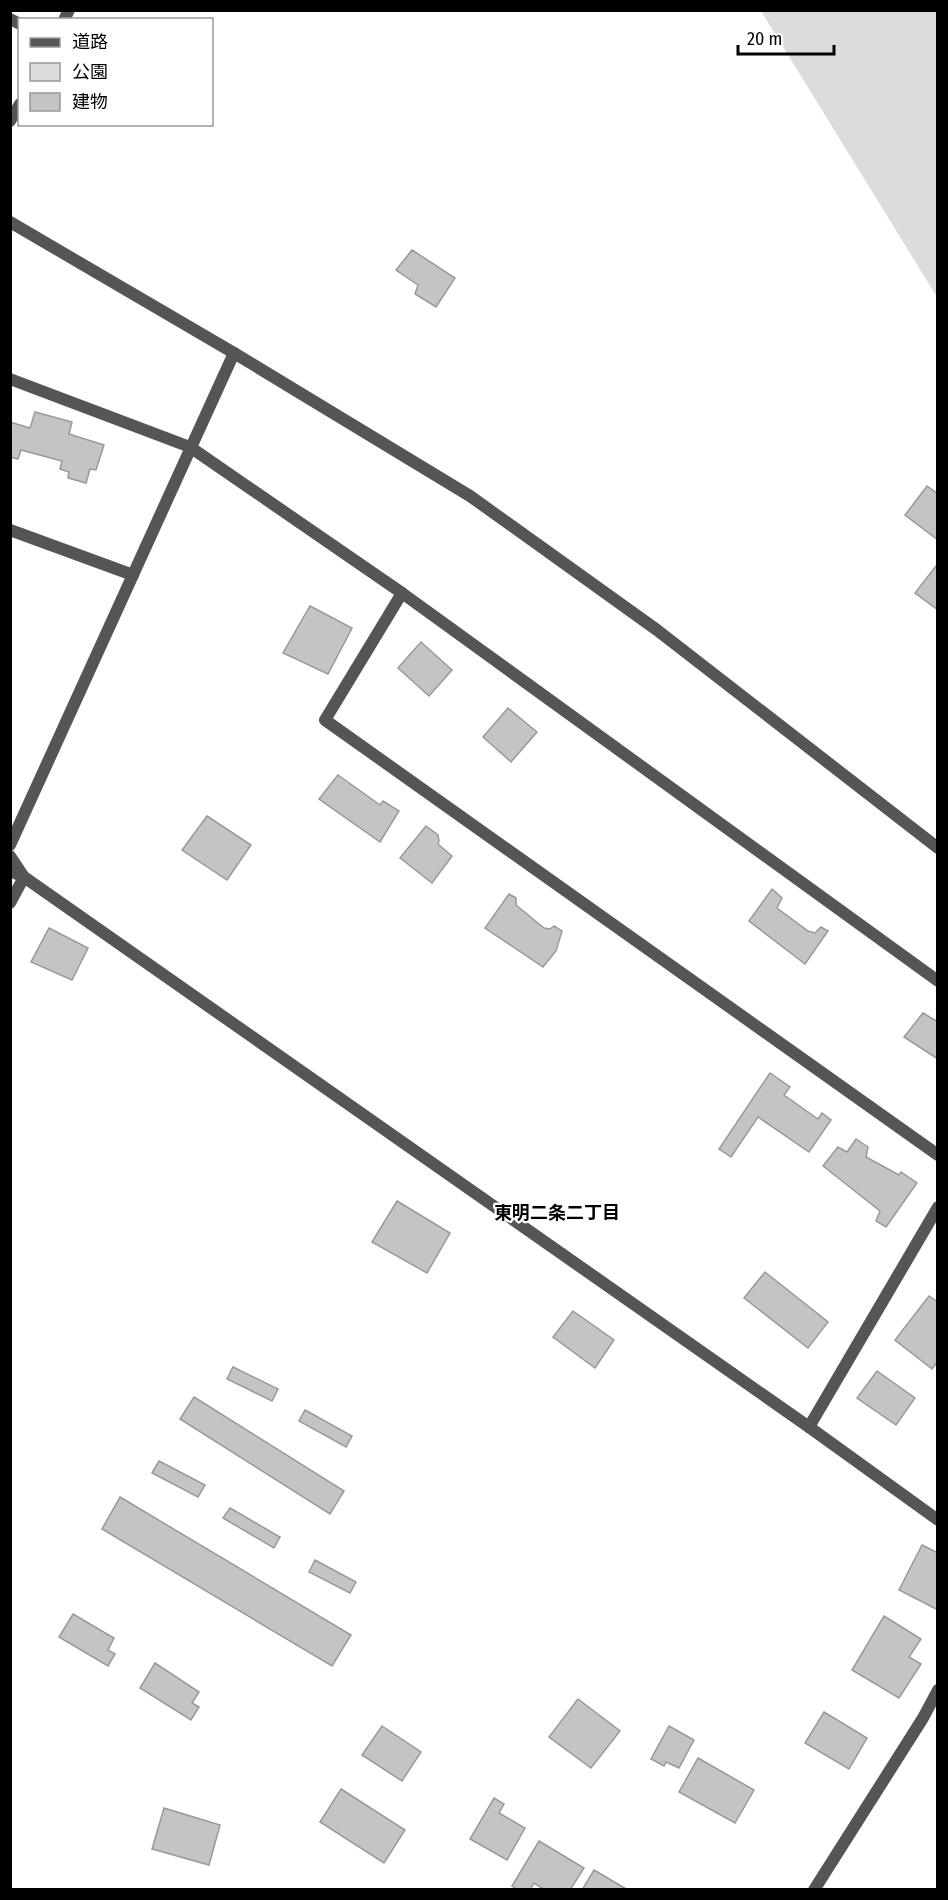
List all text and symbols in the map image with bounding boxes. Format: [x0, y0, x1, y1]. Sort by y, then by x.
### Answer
legend [18, 18, 213, 126]
scale bar [738, 18, 834, 56]
text: 20 m [747, 28, 782, 50]
text: 道路 [72, 31, 108, 53]
text: 公園 [72, 61, 108, 83]
text: 建物 [72, 91, 108, 113]
district label: 東明二条二丁目 [494, 1202, 620, 1224]

